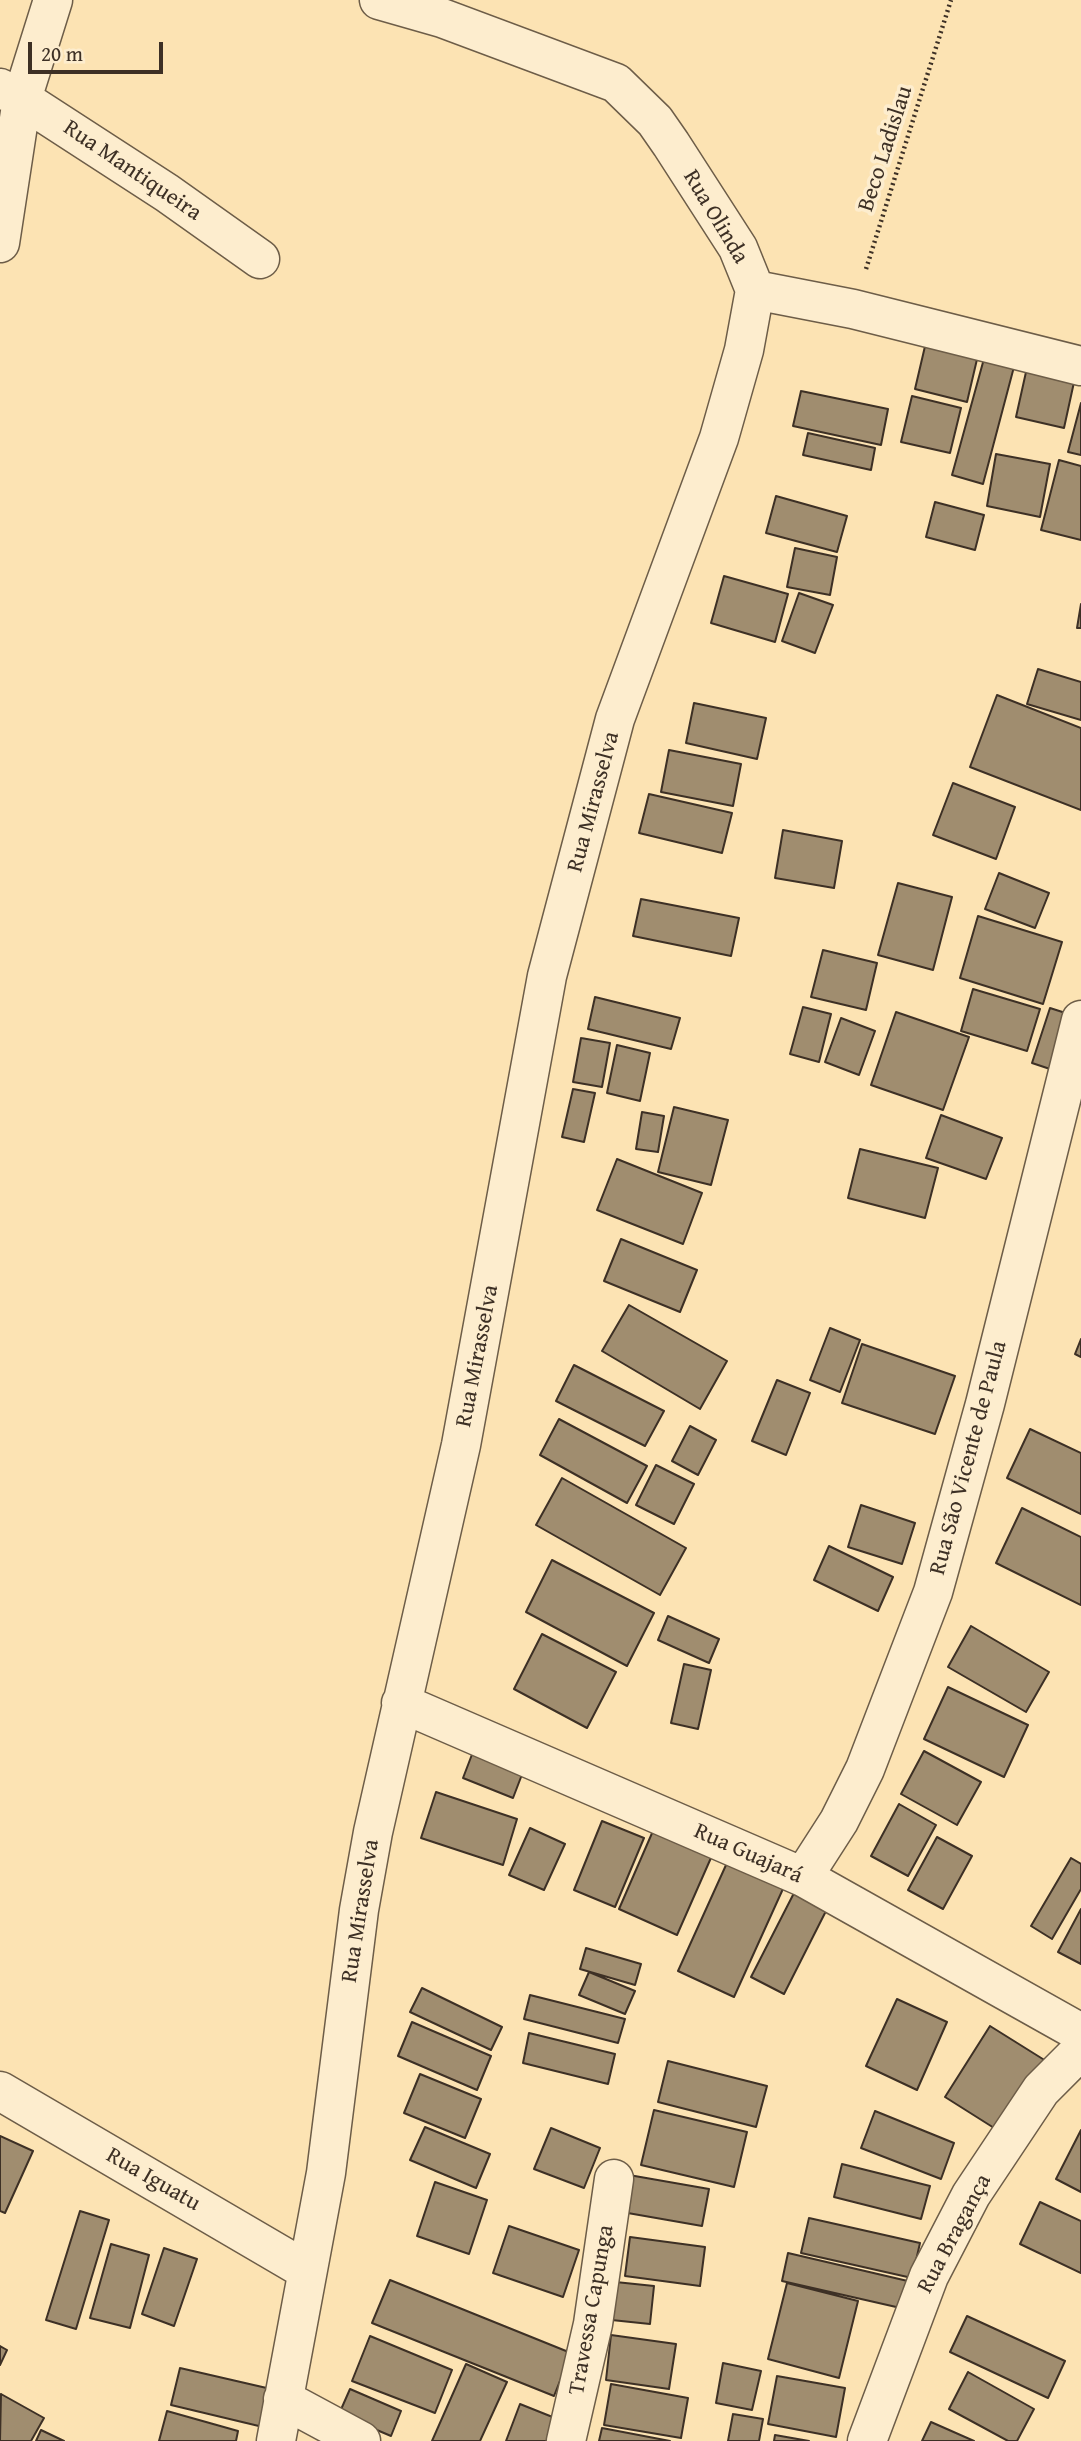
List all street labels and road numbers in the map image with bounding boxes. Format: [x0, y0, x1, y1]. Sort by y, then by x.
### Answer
street label: Beco Ladislau [853, 83, 919, 215]
street label: Rua Mantiqueira [58, 115, 206, 227]
street label: Rua Olinda [676, 165, 754, 269]
street label: Rua Mirasselva [562, 729, 626, 875]
street label: Rua Mirasselva [451, 1282, 505, 1430]
street label: Rua São Vicente de Paula [924, 1338, 1014, 1578]
street label: Rua Guajará [689, 1818, 807, 1890]
street label: Rua Mirasselva [336, 1838, 386, 1984]
street label: Rua Iguatu [101, 2142, 205, 2218]
street label: Rua Bragança [912, 2170, 998, 2298]
street label: Travessa Capunga [563, 2223, 621, 2397]

